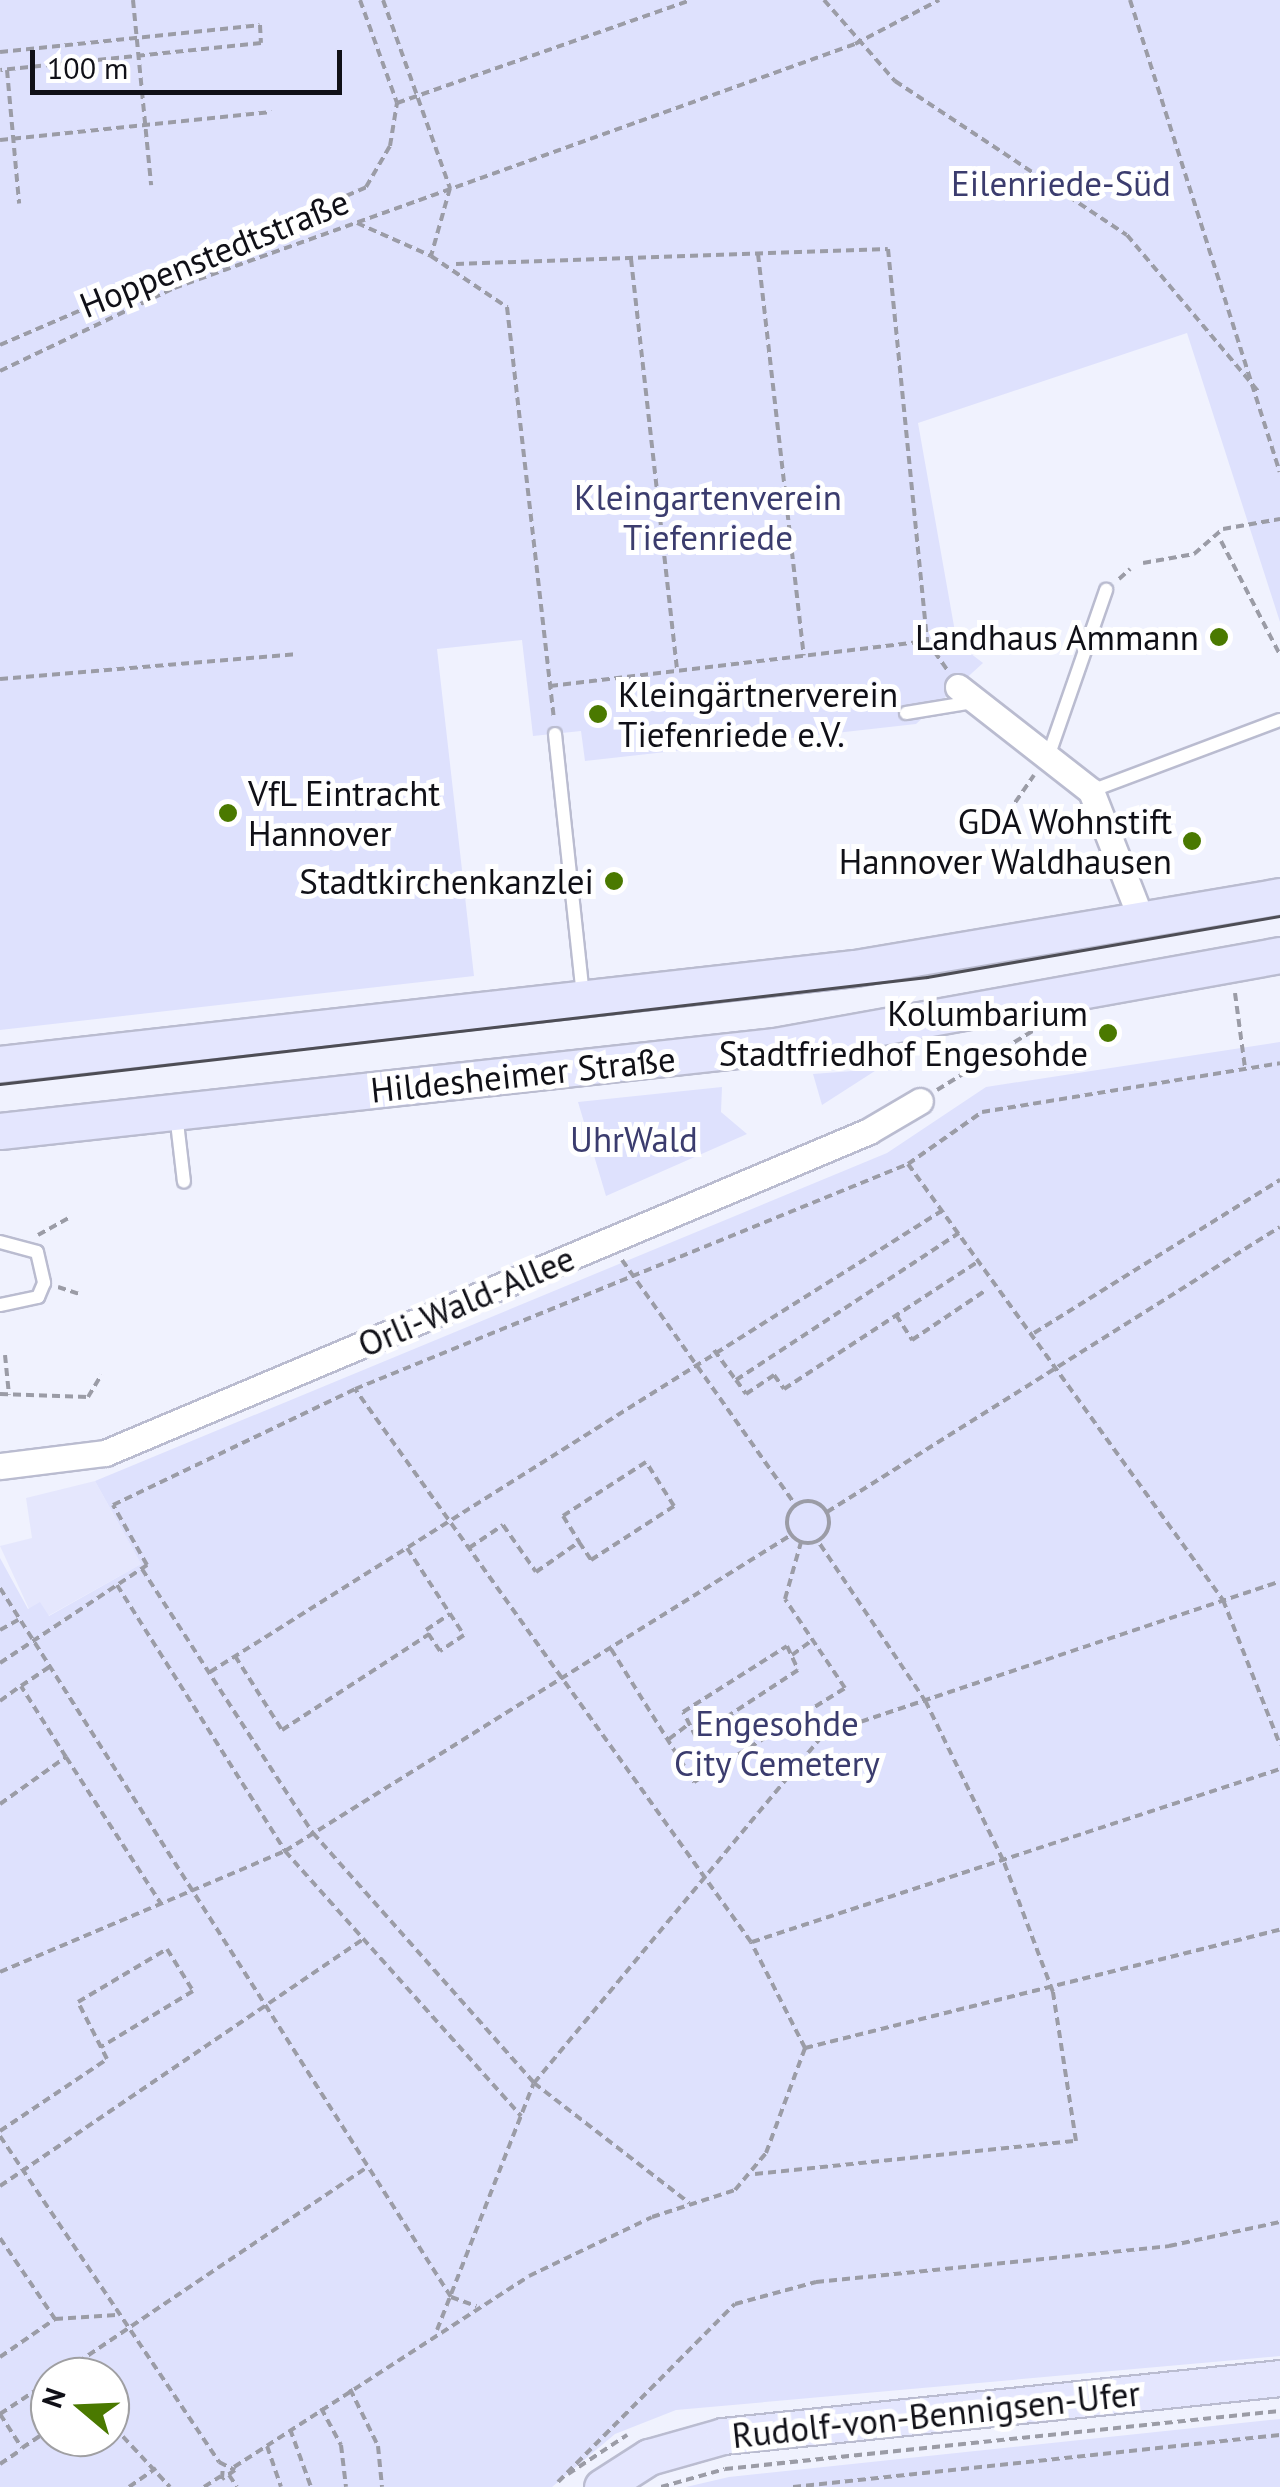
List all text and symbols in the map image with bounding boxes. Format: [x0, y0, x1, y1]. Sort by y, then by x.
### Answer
scale bar [35, 30, 348, 92]
text: 100 m [47, 48, 128, 87]
park label: Eilenriede-Süd [951, 162, 1171, 204]
street label: Hoppenstedtstraße [73, 180, 355, 326]
park label: Kleingartenverein Tiefenriede [574, 476, 842, 558]
place label: Landhaus Ammann [914, 616, 1199, 658]
marker: Landhaus Ammann [1208, 626, 1230, 648]
place label: Kleingärtnerverein Tiefenriede e.V. [618, 673, 898, 755]
marker: Kleingärtnerverein Tiefenriede e.V. [587, 703, 609, 725]
place label: VfL Eintracht Hannover [248, 772, 442, 854]
place label: GDA Wohnstift Hannover Waldhausen [838, 800, 1172, 882]
marker: VfL Eintracht Hannover [217, 802, 239, 824]
marker: GDA Wohnstift Hannover Waldhausen [1181, 830, 1203, 852]
place label: Stadtkirchenkanzlei [299, 860, 594, 902]
marker: Stadtkirchenkanzlei [603, 870, 625, 892]
place label: Kolumbarium Stadtfriedhof Engesohde [719, 992, 1088, 1074]
marker: Kolumbarium Stadtfriedhof Engesohde [1097, 1022, 1119, 1044]
street label: Hildesheimer Straße [368, 1037, 678, 1111]
park label: UhrWald [570, 1118, 698, 1160]
street label: Orli-Wald-Allee [352, 1237, 580, 1365]
park label: Engesohde City Cemetery [673, 1702, 881, 1784]
north arrow [30, 2357, 130, 2457]
street label: Rudolf-von-Bennigsen-Ufer [730, 2372, 1142, 2456]
text: N [33, 2383, 74, 2412]

